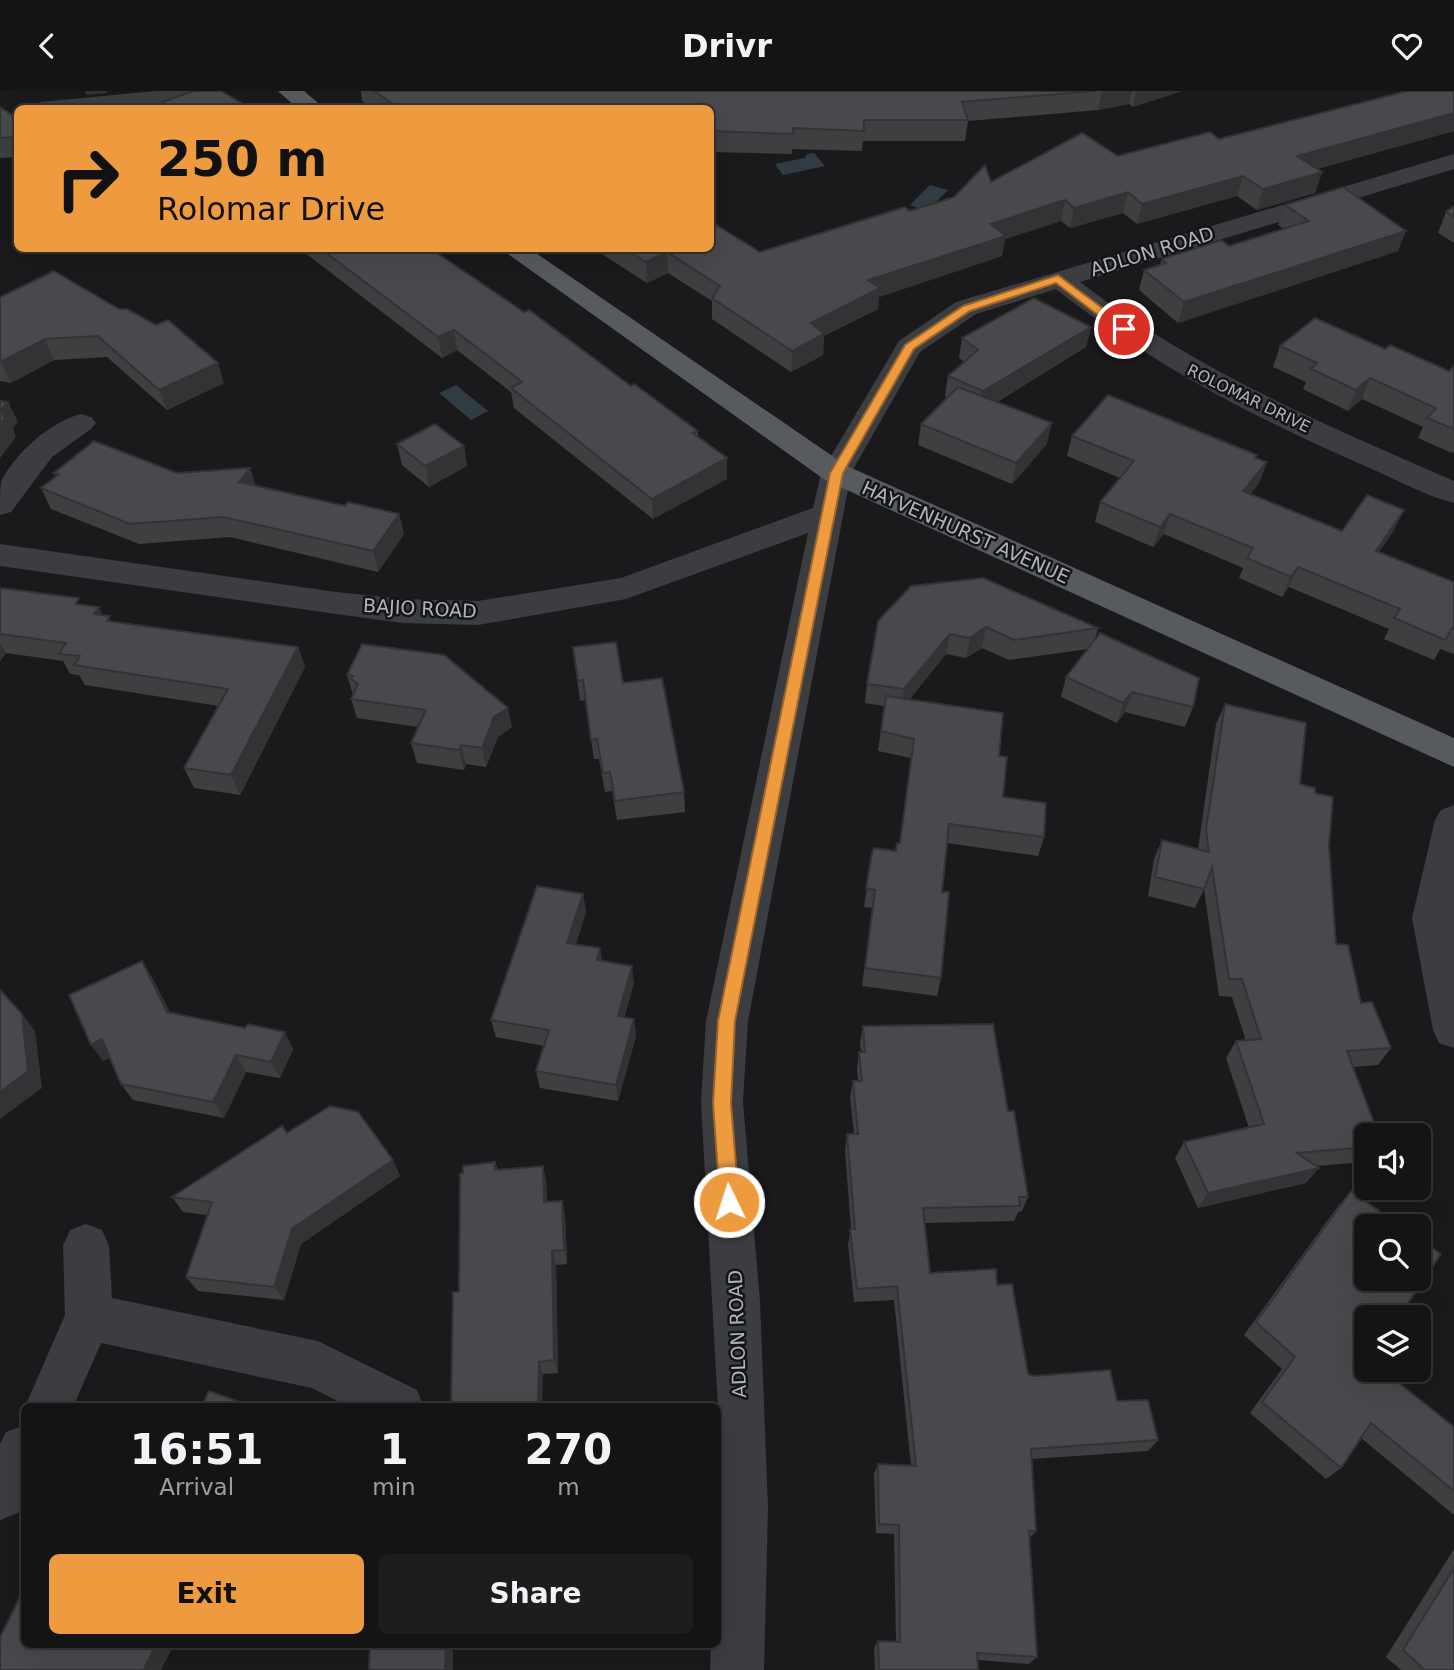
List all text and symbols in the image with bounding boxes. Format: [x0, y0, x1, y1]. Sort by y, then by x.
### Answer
icon: back [28, 27, 66, 65]
text: Drivr [682, 27, 772, 65]
icon: heart [1388, 27, 1426, 65]
text: 250 m [157, 131, 327, 188]
icon: right [42, 133, 133, 224]
text: Rolomar Drive [157, 190, 385, 228]
street label: ADLON ROAD [1087, 222, 1217, 280]
pin [1094, 299, 1154, 359]
icon: arrive [1105, 310, 1143, 348]
street label: ROLOMAR DRIVE [1184, 360, 1314, 437]
street label: HAYVENHURST AVENUE [859, 476, 1073, 588]
street label: BAJIO ROAD [363, 594, 477, 622]
map controls [1354, 1123, 1431, 1382]
button: sound [1354, 1123, 1431, 1200]
position arrow [692, 1165, 766, 1239]
button: search [1354, 1214, 1431, 1291]
street label: ADLON ROAD [724, 1270, 750, 1398]
button: layers [1354, 1305, 1431, 1382]
text: 16:51 [130, 1425, 264, 1474]
text: 1 [379, 1425, 409, 1474]
text: 270 [525, 1425, 612, 1474]
text: Arrival [159, 1474, 234, 1500]
text: min [372, 1474, 416, 1500]
text: m [557, 1474, 580, 1500]
button: Exit [49, 1554, 364, 1634]
button: Share [378, 1554, 693, 1634]

